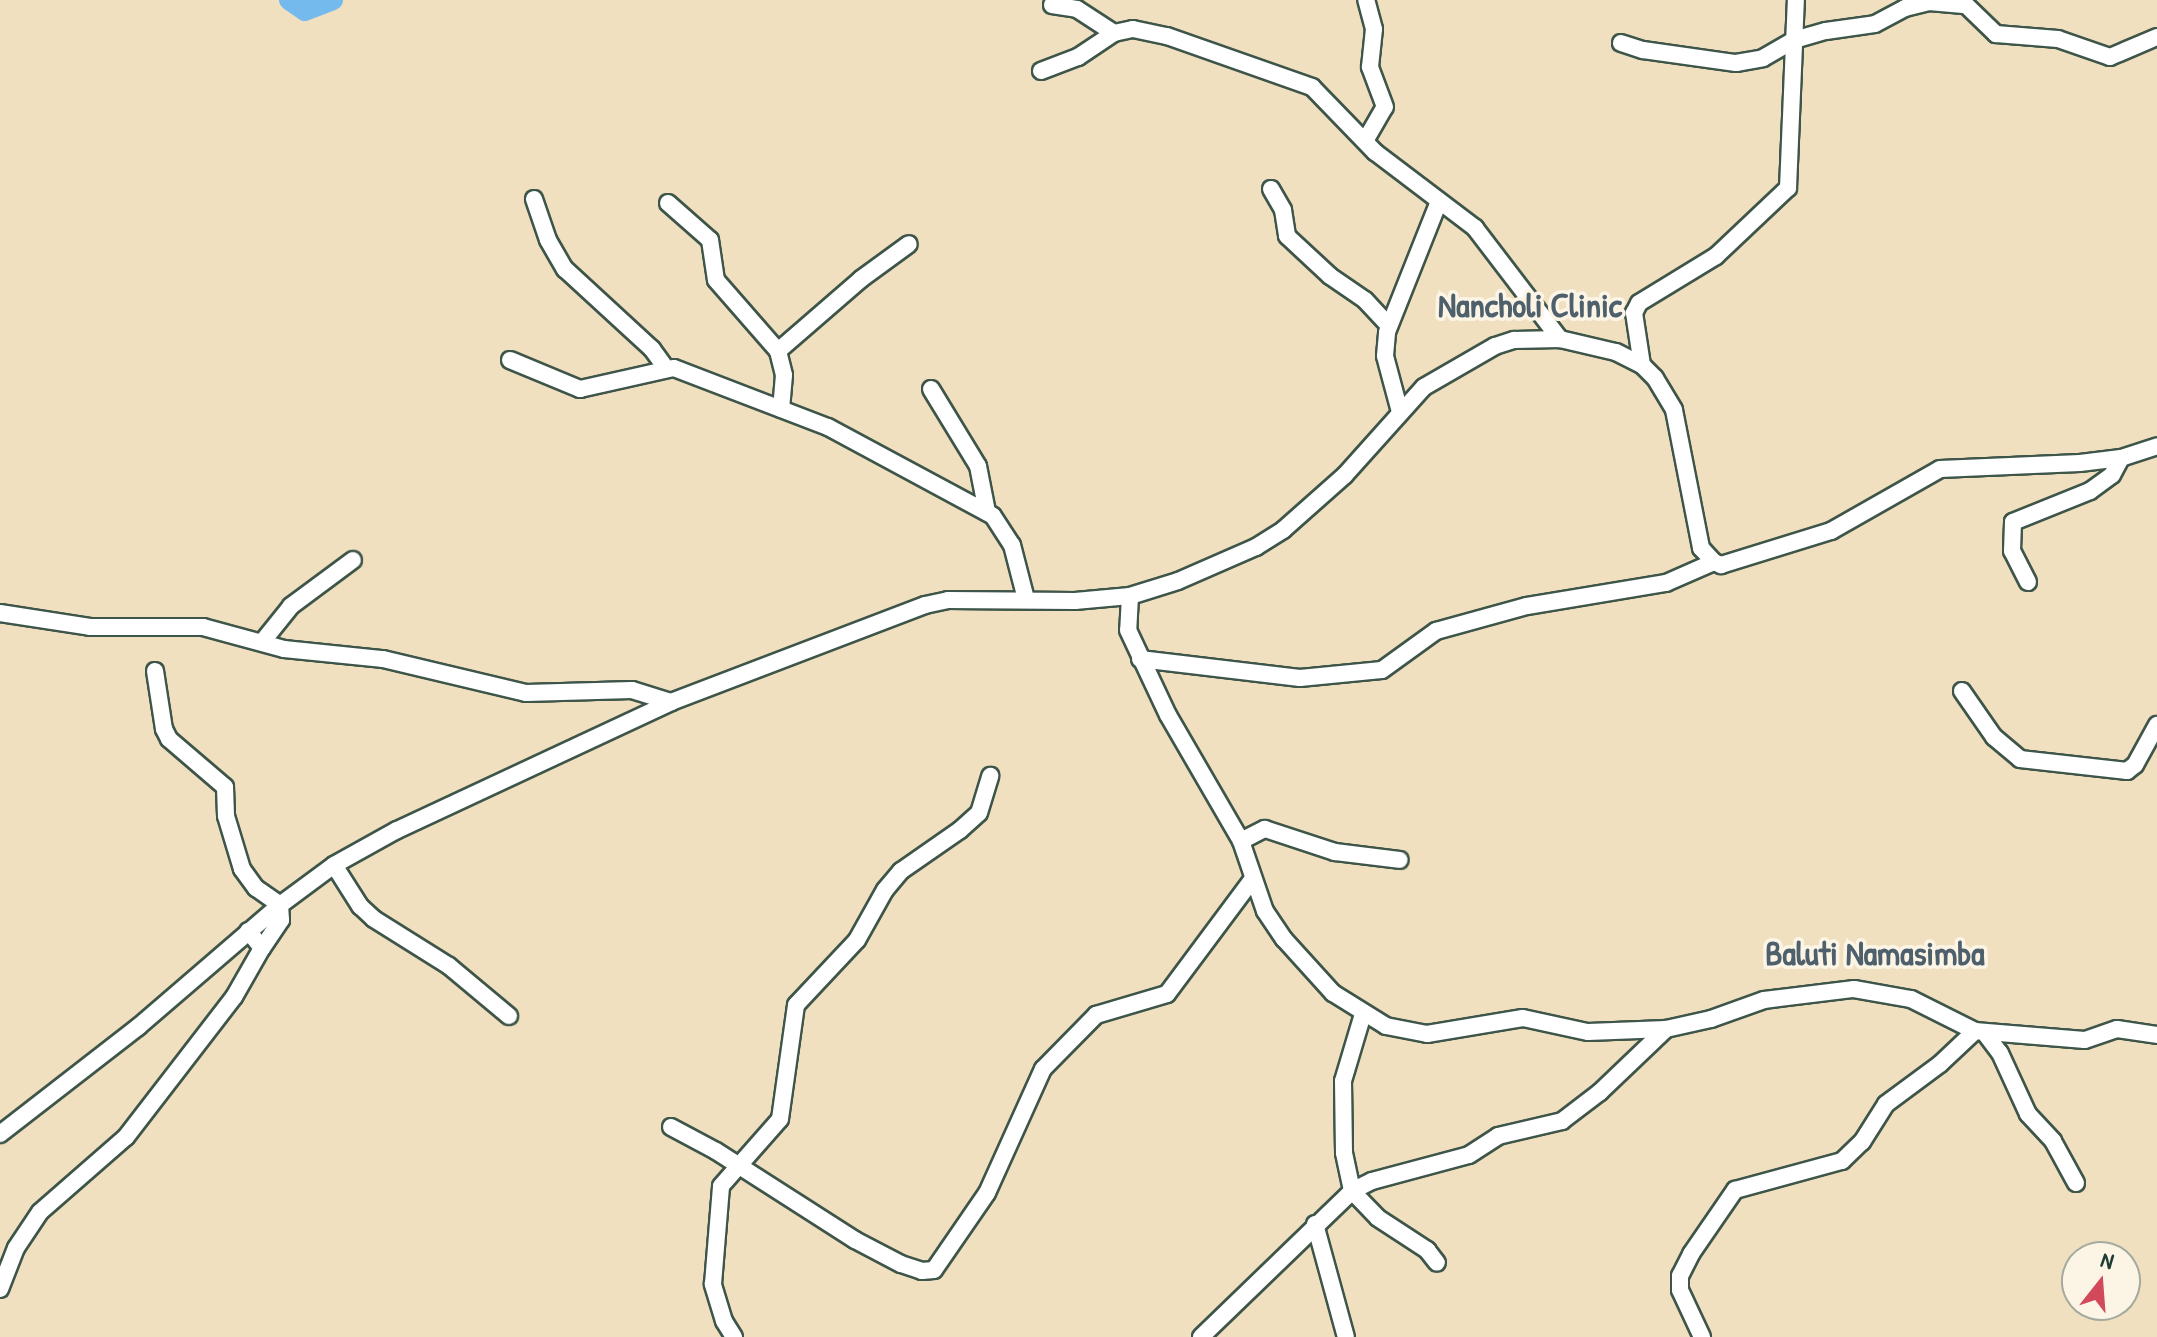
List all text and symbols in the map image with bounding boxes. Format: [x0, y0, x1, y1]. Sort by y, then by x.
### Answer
district label: Nancholi Clinic [1438, 286, 1622, 326]
district label: Baluti Namasimba [1765, 934, 1985, 974]
north arrow [2061, 1241, 2141, 1321]
text: N [2097, 1244, 2117, 1276]

